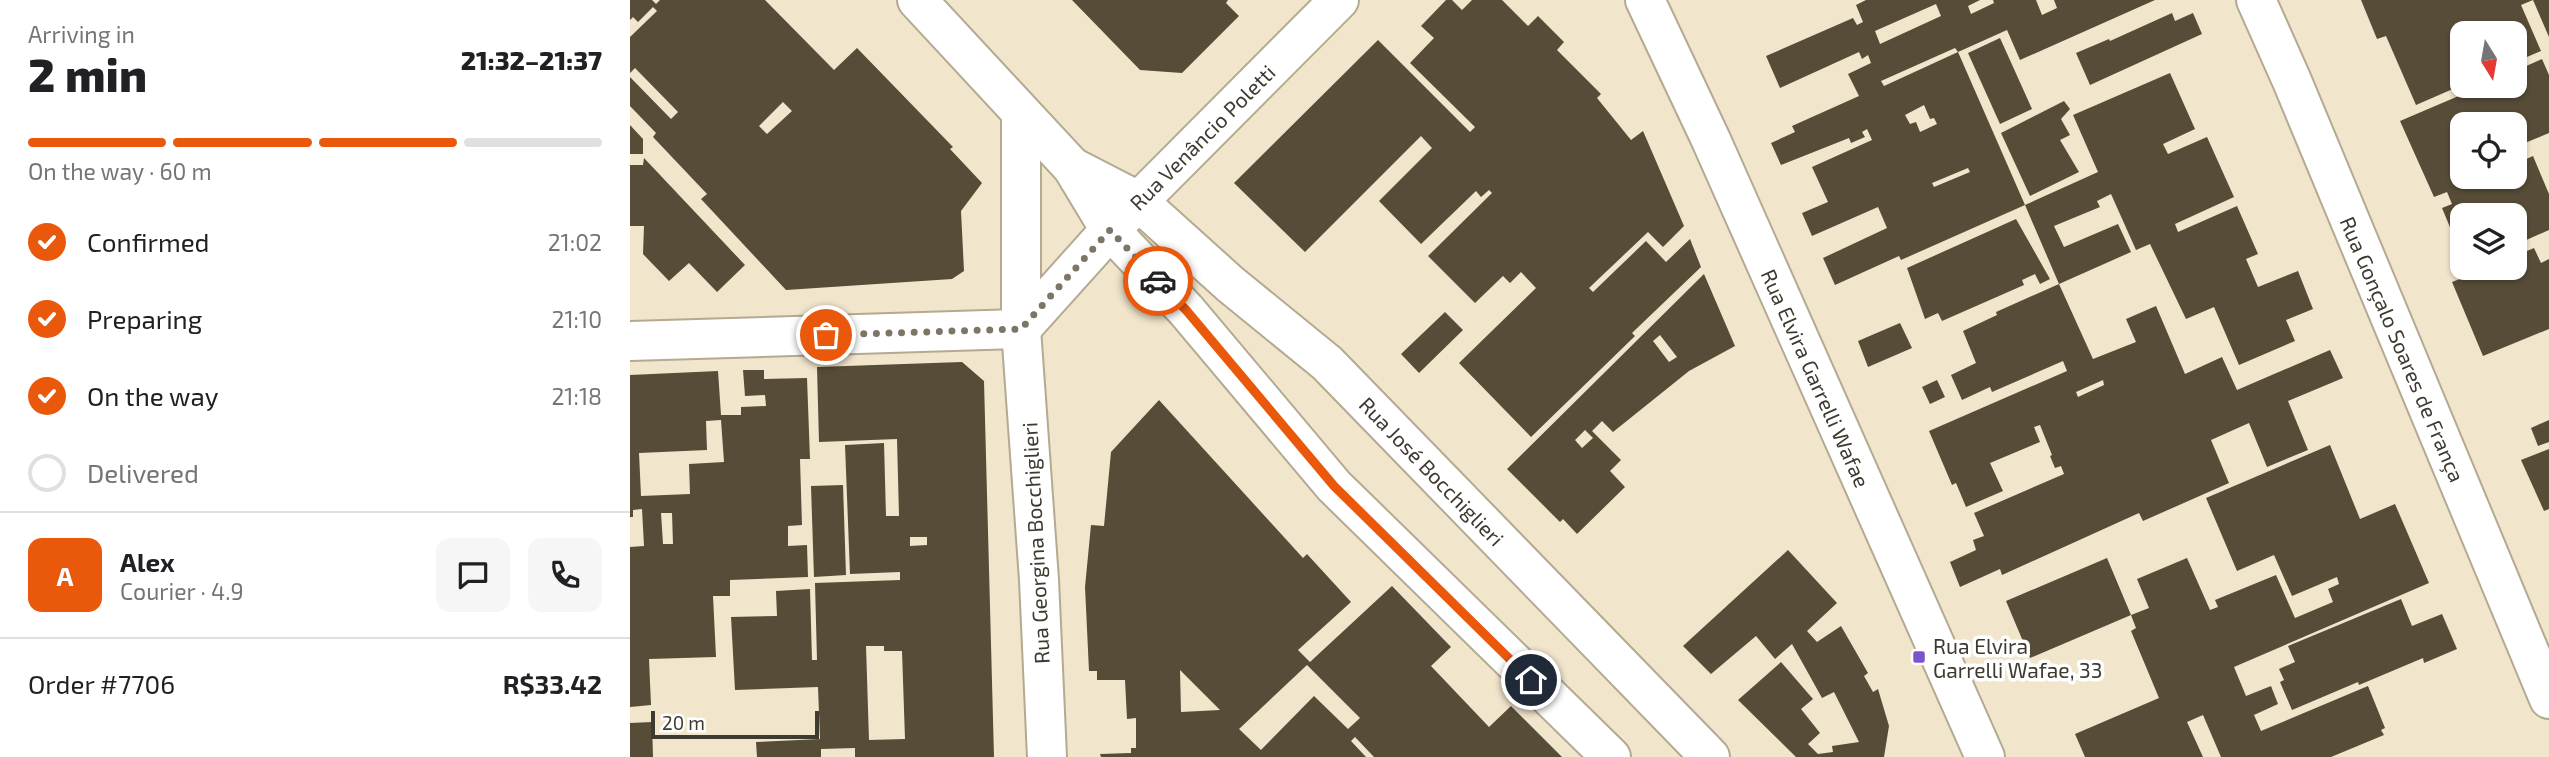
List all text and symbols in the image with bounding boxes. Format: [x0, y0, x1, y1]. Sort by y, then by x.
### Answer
text: Arriving in [28, 20, 135, 48]
north arrow [2450, 21, 2527, 98]
map controls [2450, 21, 2527, 280]
text: 21:32–21:37 [461, 44, 602, 75]
text: 2 min [28, 46, 147, 101]
street label: Rua Venâncio Poletti [1124, 59, 1280, 215]
button: locate [2450, 112, 2527, 189]
text: On the way · 60 m [28, 157, 212, 185]
button: layers [2450, 203, 2527, 280]
street label: Rua Gonçalo Soares de França [2334, 212, 2470, 486]
icon: check [28, 223, 66, 261]
text: Confirmed [87, 226, 210, 257]
text: 21:02 [548, 228, 602, 256]
courier [1123, 246, 1193, 316]
icon: car [1139, 262, 1177, 300]
street label: Rua Elvira Garrelli Wafae [1757, 265, 1875, 491]
icon: check [28, 300, 66, 338]
text: Preparing [87, 303, 202, 334]
text: 21:10 [551, 305, 602, 333]
pin [796, 305, 856, 365]
icon: bag [807, 316, 845, 354]
icon: check [28, 377, 66, 415]
text: On the way [87, 380, 218, 411]
text: 21:18 [551, 382, 602, 410]
street label: Rua José Bocchiglieri [1355, 391, 1509, 551]
street label: Rua Georgina Bocchiglieri [1016, 421, 1054, 665]
text: Delivered [87, 457, 199, 488]
button: chat [436, 538, 510, 612]
button: phone [528, 538, 602, 612]
text: Alex [120, 546, 175, 577]
text: A [57, 560, 73, 591]
text: Courier · 4.9 [120, 577, 244, 605]
place label: Rua Elvira Garrelli Wafae, 33 [1933, 633, 2102, 682]
marker: Rua Elvira Garrelli Wafae, 33 [1911, 649, 1927, 665]
pin [1501, 650, 1561, 710]
icon: home [1512, 661, 1550, 699]
text: Order #7706 [28, 668, 175, 699]
text: R$33.42 [503, 668, 602, 699]
scale bar [651, 708, 819, 740]
text: 20 m [662, 711, 705, 734]

